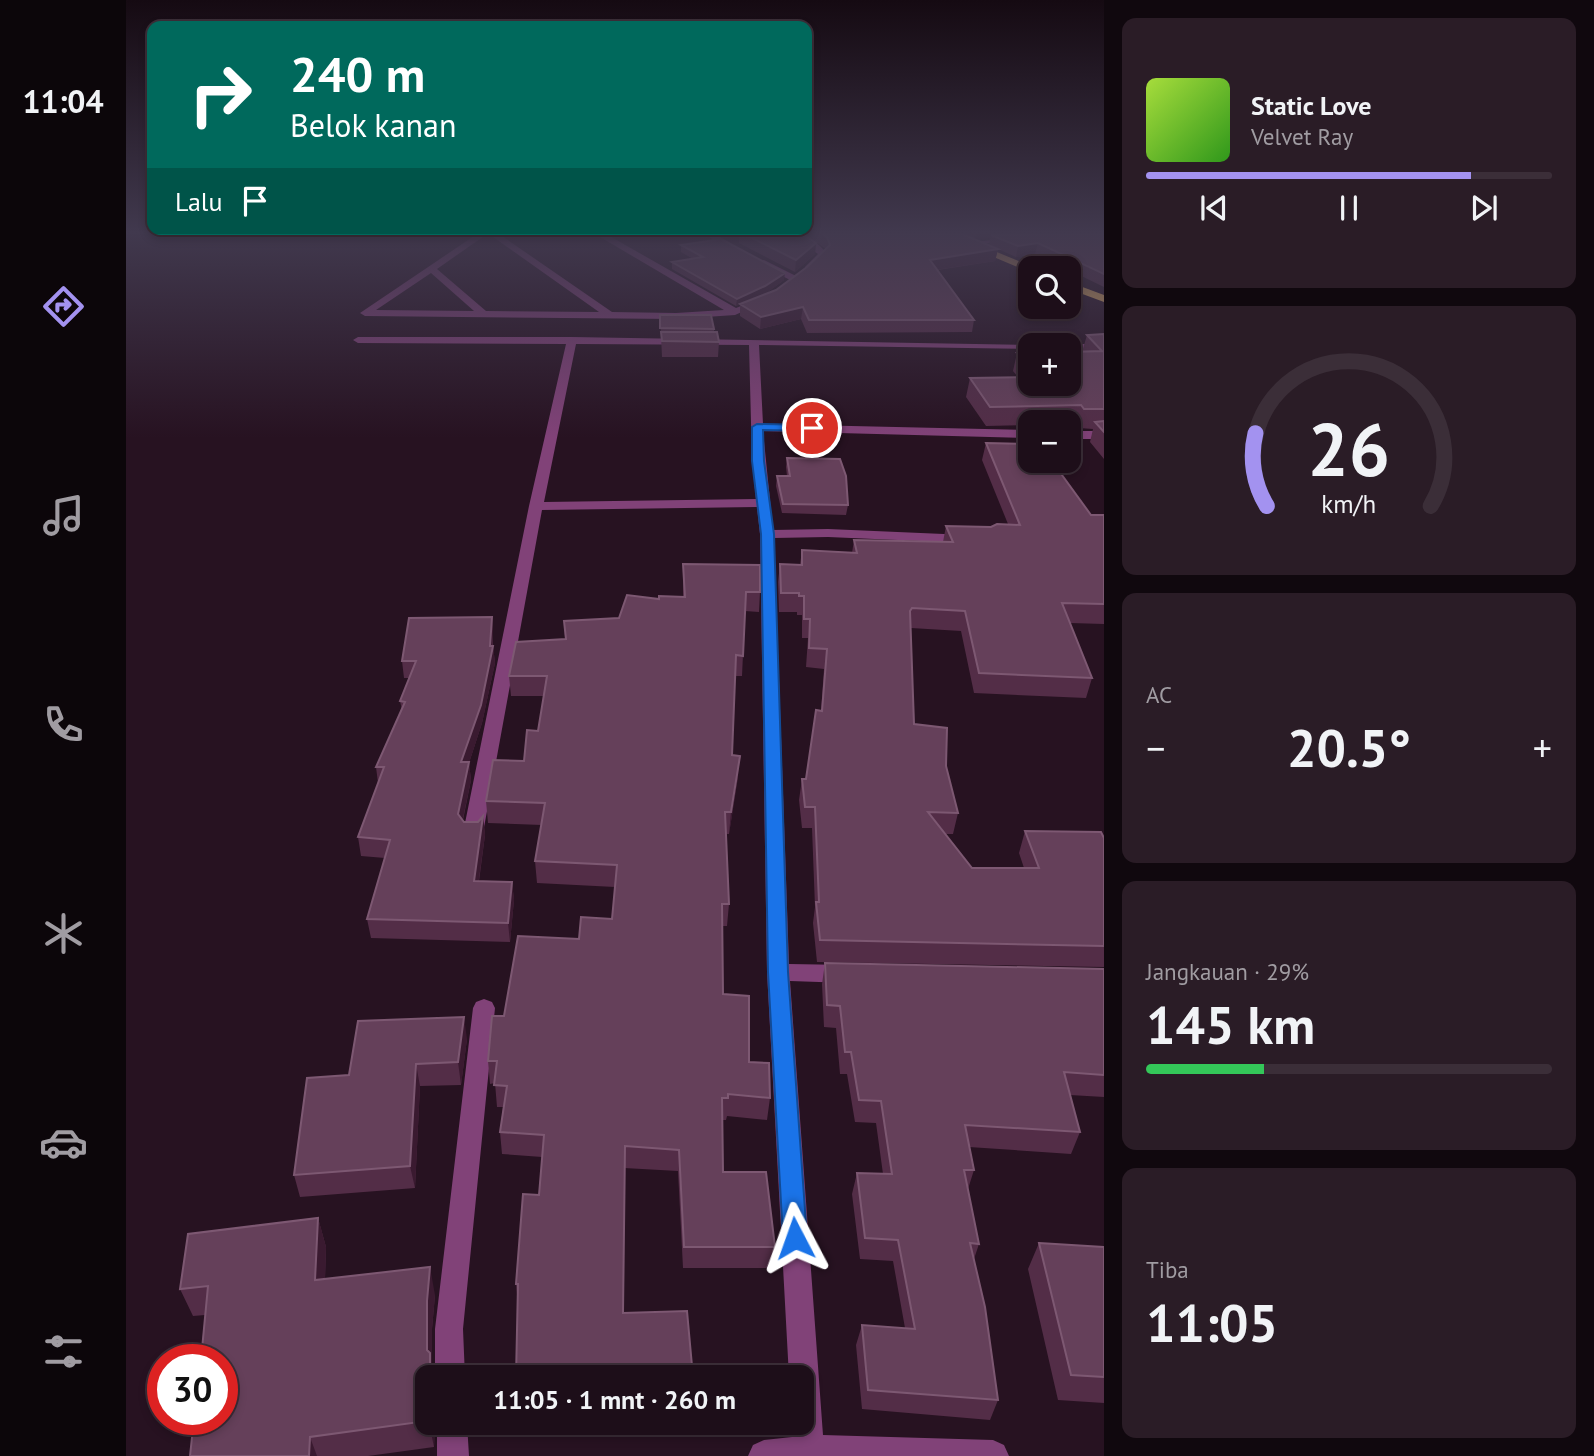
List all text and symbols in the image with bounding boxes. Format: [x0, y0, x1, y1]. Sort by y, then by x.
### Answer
text: 240 m [290, 42, 425, 106]
icon: right [175, 49, 266, 140]
text: 11:04 [22, 80, 104, 122]
text: Static Love [1251, 89, 1372, 122]
text: Belok kanan [290, 104, 456, 146]
text: Velvet Ray [1251, 122, 1353, 151]
icon: arrive [236, 182, 274, 220]
text: Lalu [175, 185, 222, 218]
icon: previous [1195, 189, 1233, 227]
icon: pause [1330, 189, 1368, 227]
icon: next [1465, 189, 1503, 227]
map controls [1018, 256, 1081, 473]
button: search [1018, 256, 1081, 319]
icon: directions [39, 282, 88, 331]
button: + [1018, 333, 1081, 396]
pin [782, 398, 842, 458]
text: 26 [1308, 403, 1390, 497]
icon: arrive [793, 409, 831, 447]
button: − [1018, 410, 1081, 473]
text: km/h [1322, 488, 1376, 520]
icon: music [39, 491, 88, 540]
text: AC [1146, 680, 1172, 709]
icon: phone [39, 700, 88, 749]
text: 20.5° [1287, 714, 1411, 781]
text: − [1146, 723, 1165, 772]
text: + [1533, 723, 1552, 772]
icon: climate [39, 909, 88, 958]
text: Jangkauan · 29% [1146, 957, 1309, 986]
text: 145 km [1146, 991, 1315, 1058]
icon: car [39, 1118, 88, 1167]
position arrow [758, 1201, 832, 1275]
text: Tiba [1146, 1255, 1189, 1284]
text: 11:05 [1146, 1289, 1278, 1356]
icon: filters [39, 1327, 88, 1376]
speed limit sign: 30 [147, 1344, 238, 1435]
text: 11:05 · 1 mnt · 260 m [493, 1383, 736, 1416]

